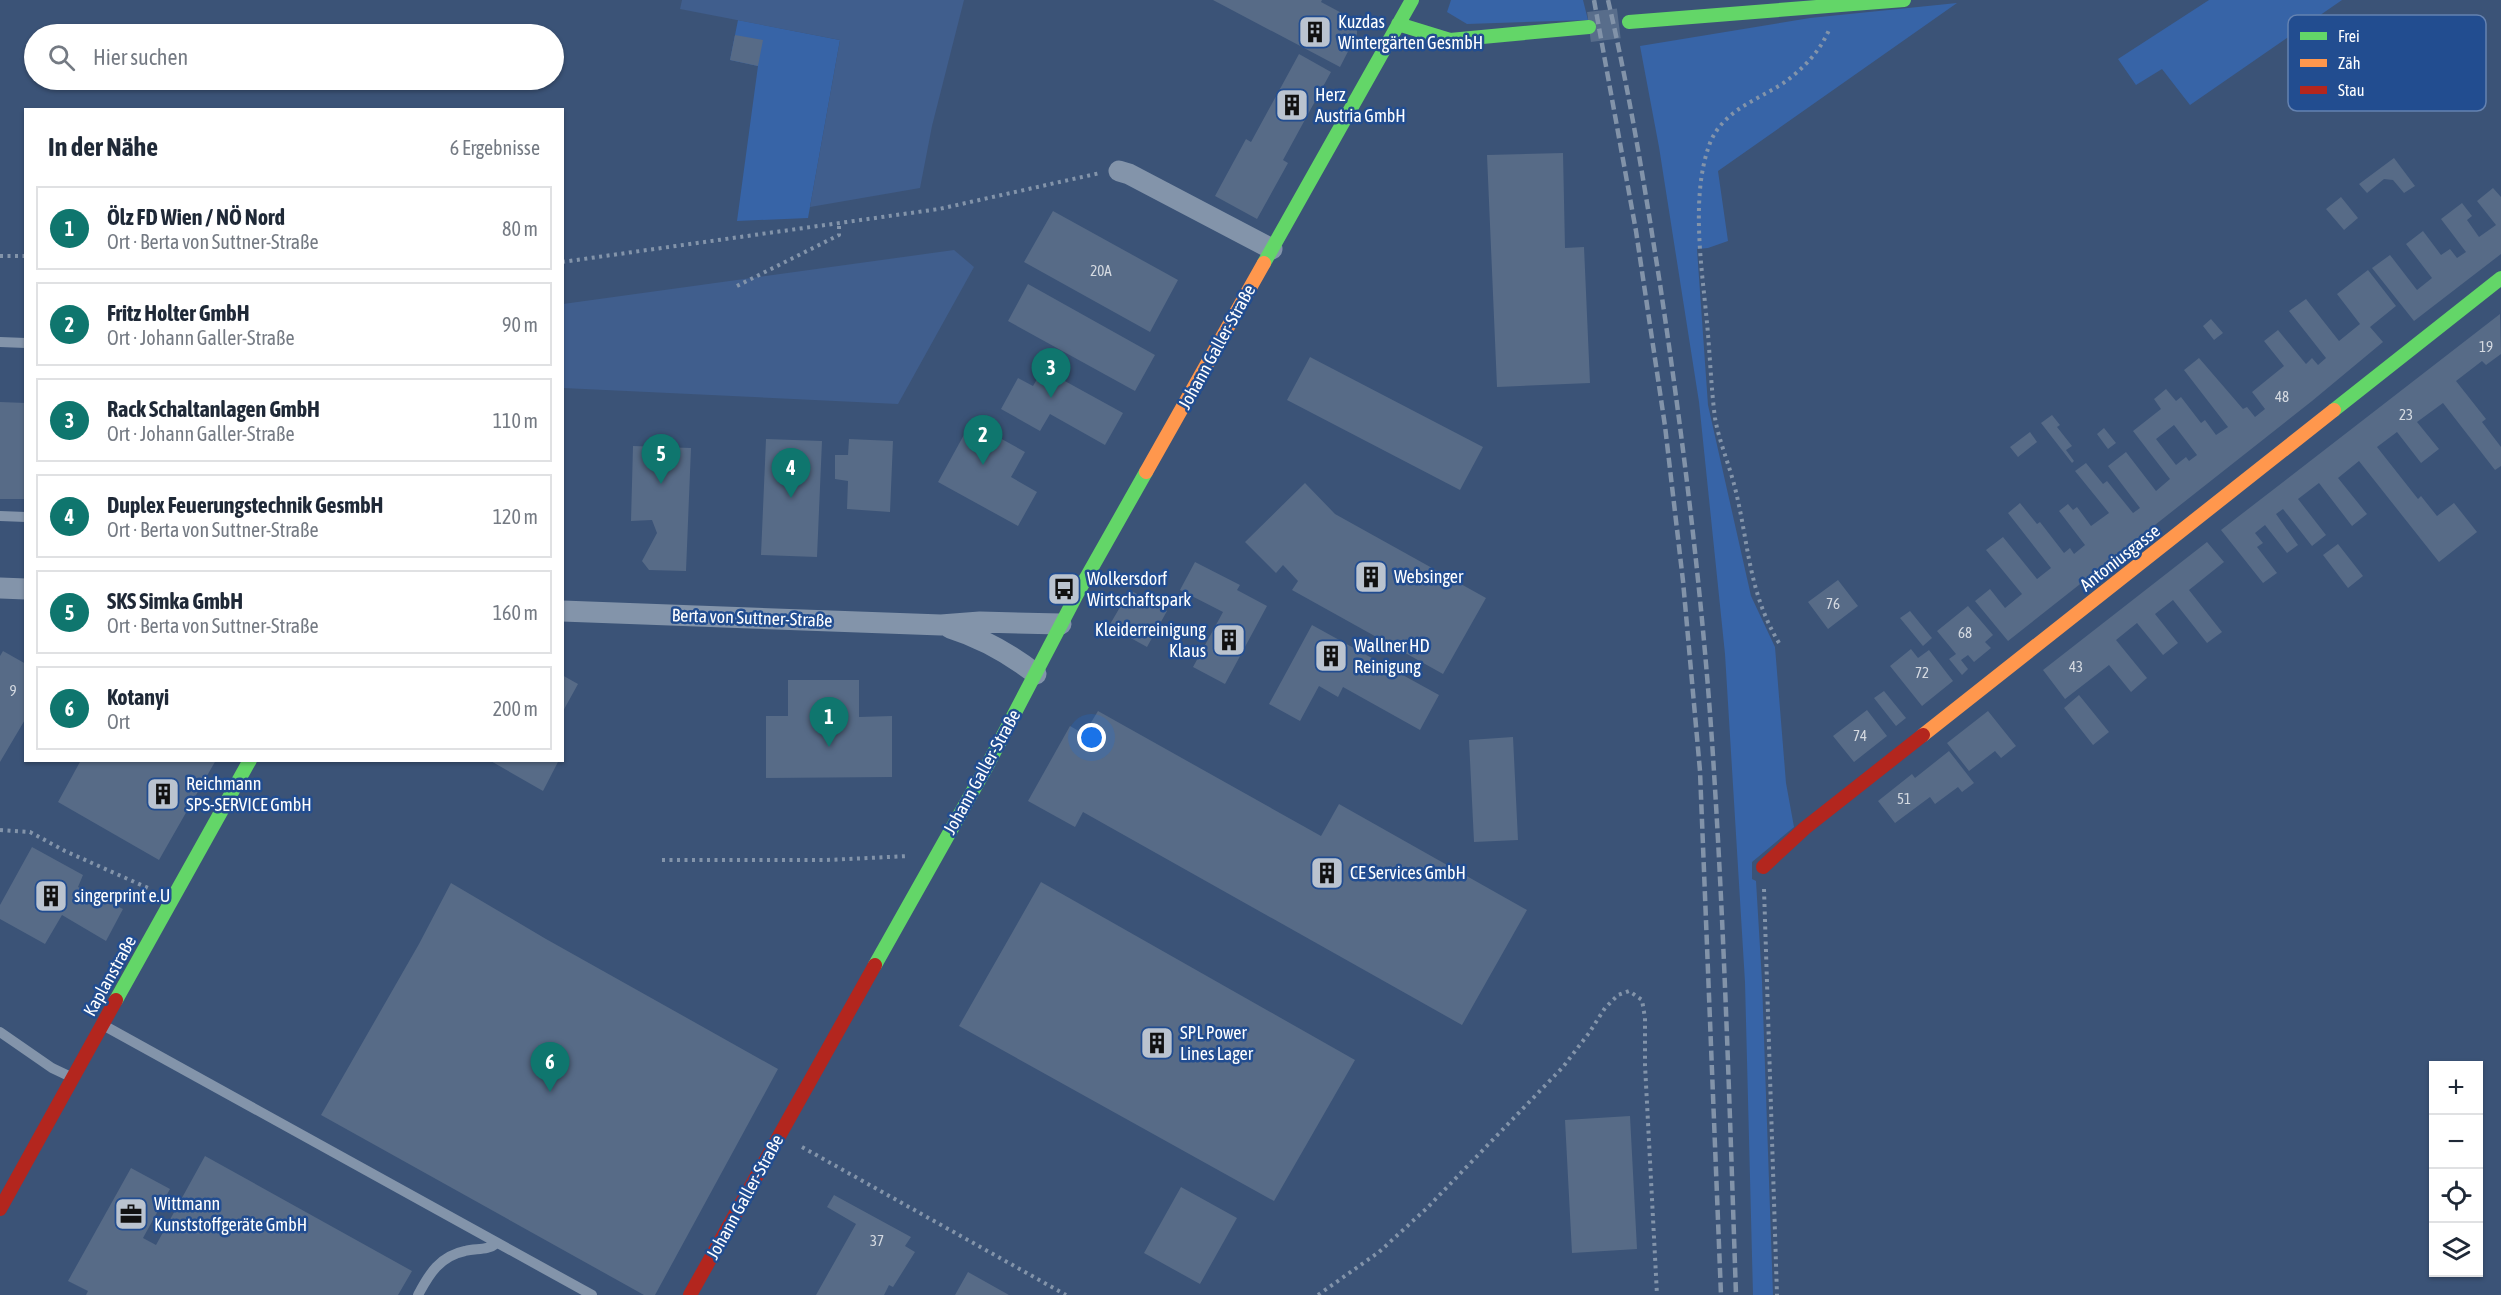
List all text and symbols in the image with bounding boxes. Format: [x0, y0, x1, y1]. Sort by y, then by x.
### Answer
place label: Kuzdas Wintergärten GesmbH [1338, 11, 1483, 53]
building icon: Kuzdas Wintergärten GesmbH [1297, 14, 1333, 50]
legend [2288, 15, 2486, 111]
search box [24, 24, 564, 90]
text: Frei [2338, 27, 2360, 45]
icon: search [45, 41, 78, 74]
text: Hier suchen [93, 44, 188, 70]
text: Zäh [2338, 54, 2360, 72]
text: Stau [2338, 81, 2365, 99]
place label: Herz Austria GmbH [1315, 84, 1406, 126]
building icon: Herz Austria GmbH [1274, 87, 1310, 123]
text: In der Nähe [48, 132, 158, 162]
text: 6 Ergebnisse [450, 136, 540, 159]
text: Ölz FD Wien / NÖ Nord [107, 204, 285, 230]
text: 1 [65, 217, 74, 240]
text: 80 m [502, 217, 538, 240]
text: Ort · Berta von Suttner-Straße [107, 230, 319, 253]
house number: 20A [1090, 262, 1112, 279]
street label: Johann Galler-Straße [1174, 281, 1259, 413]
text: Fritz Holter GmbH [107, 300, 250, 326]
text: 2 [65, 313, 74, 336]
text: 90 m [502, 313, 538, 336]
text: Ort · Johann Galler-Straße [107, 326, 295, 349]
house number: 19 [2479, 338, 2493, 355]
pin: 3 [1032, 348, 1070, 398]
house number: 48 [2275, 388, 2289, 405]
text: Rack Schaltanlagen GmbH [107, 396, 320, 422]
house number: 23 [2399, 406, 2413, 423]
text: 3 [65, 409, 74, 432]
text: 110 m [493, 409, 538, 432]
pin: 2 [964, 416, 1002, 465]
text: Ort · Johann Galler-Straße [107, 422, 295, 445]
pin: 5 [642, 434, 680, 484]
pin: 4 [772, 448, 810, 498]
text: Duplex Feuerungstechnik GesmbH [107, 492, 383, 518]
text: 4 [65, 505, 74, 528]
text: 120 m [493, 505, 538, 528]
text: Ort · Berta von Suttner-Straße [107, 518, 319, 541]
street label: Antoniusgasse [2076, 520, 2164, 595]
building icon: Websinger [1353, 559, 1389, 595]
place label: Websinger [1394, 566, 1464, 587]
place label: Wolkersdorf Wirtschaftspark [1087, 568, 1191, 610]
bus stop icon: Wolkersdorf Wirtschaftspark [1046, 571, 1082, 607]
text: SKS Simka GmbH [107, 588, 243, 614]
house number: 76 [1826, 595, 1840, 612]
text: 5 [65, 601, 74, 624]
text: 160 m [493, 601, 538, 624]
street label: Berta von Suttner-Straße [671, 604, 833, 631]
text: Ort · Berta von Suttner-Straße [107, 614, 319, 637]
place label: Kleiderreinigung Klaus [1095, 619, 1206, 661]
building icon: Kleiderreinigung Klaus [1211, 622, 1247, 658]
house number: 68 [1958, 624, 1972, 641]
place label: Wallner HD Reinigung [1354, 635, 1430, 677]
building icon: Wallner HD Reinigung [1313, 638, 1349, 674]
house number: 43 [2069, 658, 2083, 675]
house number: 72 [1915, 664, 1929, 681]
house number: 9 [9, 682, 17, 699]
text: Kotanyi [107, 684, 169, 710]
text: 6 [65, 697, 74, 720]
text: 200 m [493, 697, 538, 720]
pin: 1 [810, 698, 848, 747]
street label: Johann Galler-Straße [939, 706, 1024, 838]
text: Ort [107, 710, 130, 733]
your location [1077, 723, 1106, 752]
house number: 74 [1853, 727, 1867, 744]
place label: Reichmann SPS-SERVICE GmbH [186, 773, 312, 815]
building icon: Reichmann SPS-SERVICE GmbH [145, 776, 181, 812]
house number: 51 [1897, 790, 1911, 807]
building icon: CE Services GmbH [1309, 855, 1345, 891]
place label: CE Services GmbH [1350, 862, 1466, 883]
building icon: singerprint e.U [33, 878, 69, 914]
place label: singerprint e.U [74, 885, 170, 906]
street label: Kaplanstraße [79, 932, 140, 1020]
place label: SPL Power Lines Lager [1180, 1022, 1254, 1064]
building icon: SPL Power Lines Lager [1139, 1025, 1175, 1061]
pin: 6 [530, 1042, 570, 1092]
map controls [2429, 1061, 2483, 1277]
button: + [2429, 1061, 2483, 1115]
button: − [2429, 1115, 2483, 1169]
street label: Johann Galler-Straße [702, 1131, 787, 1263]
button: locate [2429, 1169, 2483, 1223]
place label: Wittmann Kunststoffgeräte GmbH [154, 1193, 307, 1235]
office icon: Wittmann Kunststoffgeräte GmbH [113, 1196, 149, 1232]
button: layers [2429, 1223, 2483, 1277]
house number: 37 [870, 1232, 884, 1249]

